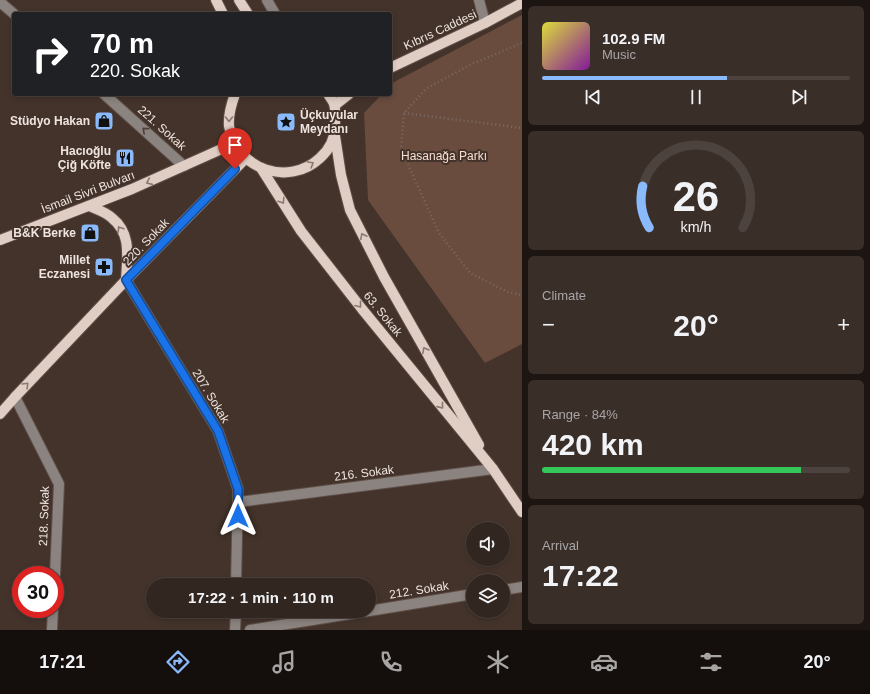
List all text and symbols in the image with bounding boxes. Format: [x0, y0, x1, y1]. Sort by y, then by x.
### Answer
street label: Kıbrıs Caddesi [401, 7, 479, 53]
icon: right [24, 28, 76, 80]
text: 70 m [90, 28, 154, 59]
text: 102.9 FM [602, 30, 665, 47]
text: Music [602, 47, 636, 62]
text: 220. Sokak [90, 61, 180, 81]
icon: previous [582, 86, 604, 108]
icon: pause [685, 86, 707, 108]
icon: next [788, 86, 810, 108]
street label: 221. Sokak [135, 103, 190, 154]
place label: Üçkuyular Meydanı [300, 107, 358, 136]
shop icon: Stüdyo Hakan [93, 110, 115, 132]
place icon: Üçkuyular Meydanı [275, 111, 297, 133]
place label: Stüdyo Hakan [10, 114, 90, 128]
one-way arrow [225, 116, 233, 122]
one-way arrow [142, 128, 149, 135]
pin [218, 128, 252, 169]
icon: arrive [224, 134, 246, 156]
place label: Hacıoğlu Çiğ Köfte [58, 144, 111, 172]
restaurant icon: Hacıoğlu Çiğ Köfte [114, 147, 136, 169]
park label: Hasanağa Parkı [401, 149, 487, 163]
one-way arrow [307, 161, 314, 169]
street label: İsmail Sivri Bulvarı [39, 168, 137, 216]
text: 26 [673, 173, 719, 220]
one-way arrow [145, 177, 153, 185]
one-way arrow [277, 197, 285, 204]
street label: 220. Sokak [120, 215, 173, 268]
text: km/h [681, 219, 712, 235]
shop icon: B&K Berke [79, 222, 101, 244]
place label: B&K Berke [13, 226, 76, 240]
one-way arrow [118, 226, 125, 233]
one-way arrow [360, 232, 368, 240]
place label: Millet Eczanesi [39, 253, 90, 281]
pharmacy icon: Millet Eczanesi [93, 256, 115, 278]
text: Climate [542, 288, 586, 303]
street label: 63. Sokak [361, 289, 406, 340]
one-way arrow [355, 301, 362, 308]
text: 20° [673, 309, 719, 342]
text: − [542, 312, 555, 337]
text: + [837, 312, 850, 337]
one-way arrow [423, 347, 430, 354]
street label: 207. Sokak [190, 367, 233, 426]
one-way arrow [21, 382, 29, 390]
one-way arrow [437, 402, 444, 409]
text: Range · 84% [542, 407, 618, 422]
text: 420 km [542, 428, 644, 461]
street label: 216. Sokak [333, 462, 396, 484]
street label: 218. Sokak [36, 485, 52, 546]
position arrow [217, 495, 259, 537]
map controls [466, 522, 510, 618]
button: sound [466, 522, 510, 566]
text: Arrival [542, 538, 579, 553]
text: 17:22 [542, 559, 619, 592]
speed limit sign: 30 [12, 566, 64, 618]
button: layers [466, 574, 510, 618]
street label: 212. Sokak [388, 578, 451, 602]
text: 17:22 · 1 min · 110 m [188, 589, 334, 606]
icon: directions [164, 648, 192, 676]
icon: music [270, 648, 298, 676]
icon: phone [377, 648, 405, 676]
icon: climate [484, 648, 512, 676]
icon: car [590, 648, 618, 676]
icon: filters [697, 648, 725, 676]
text: 17:21 [39, 652, 85, 672]
text: 20° [803, 652, 831, 672]

